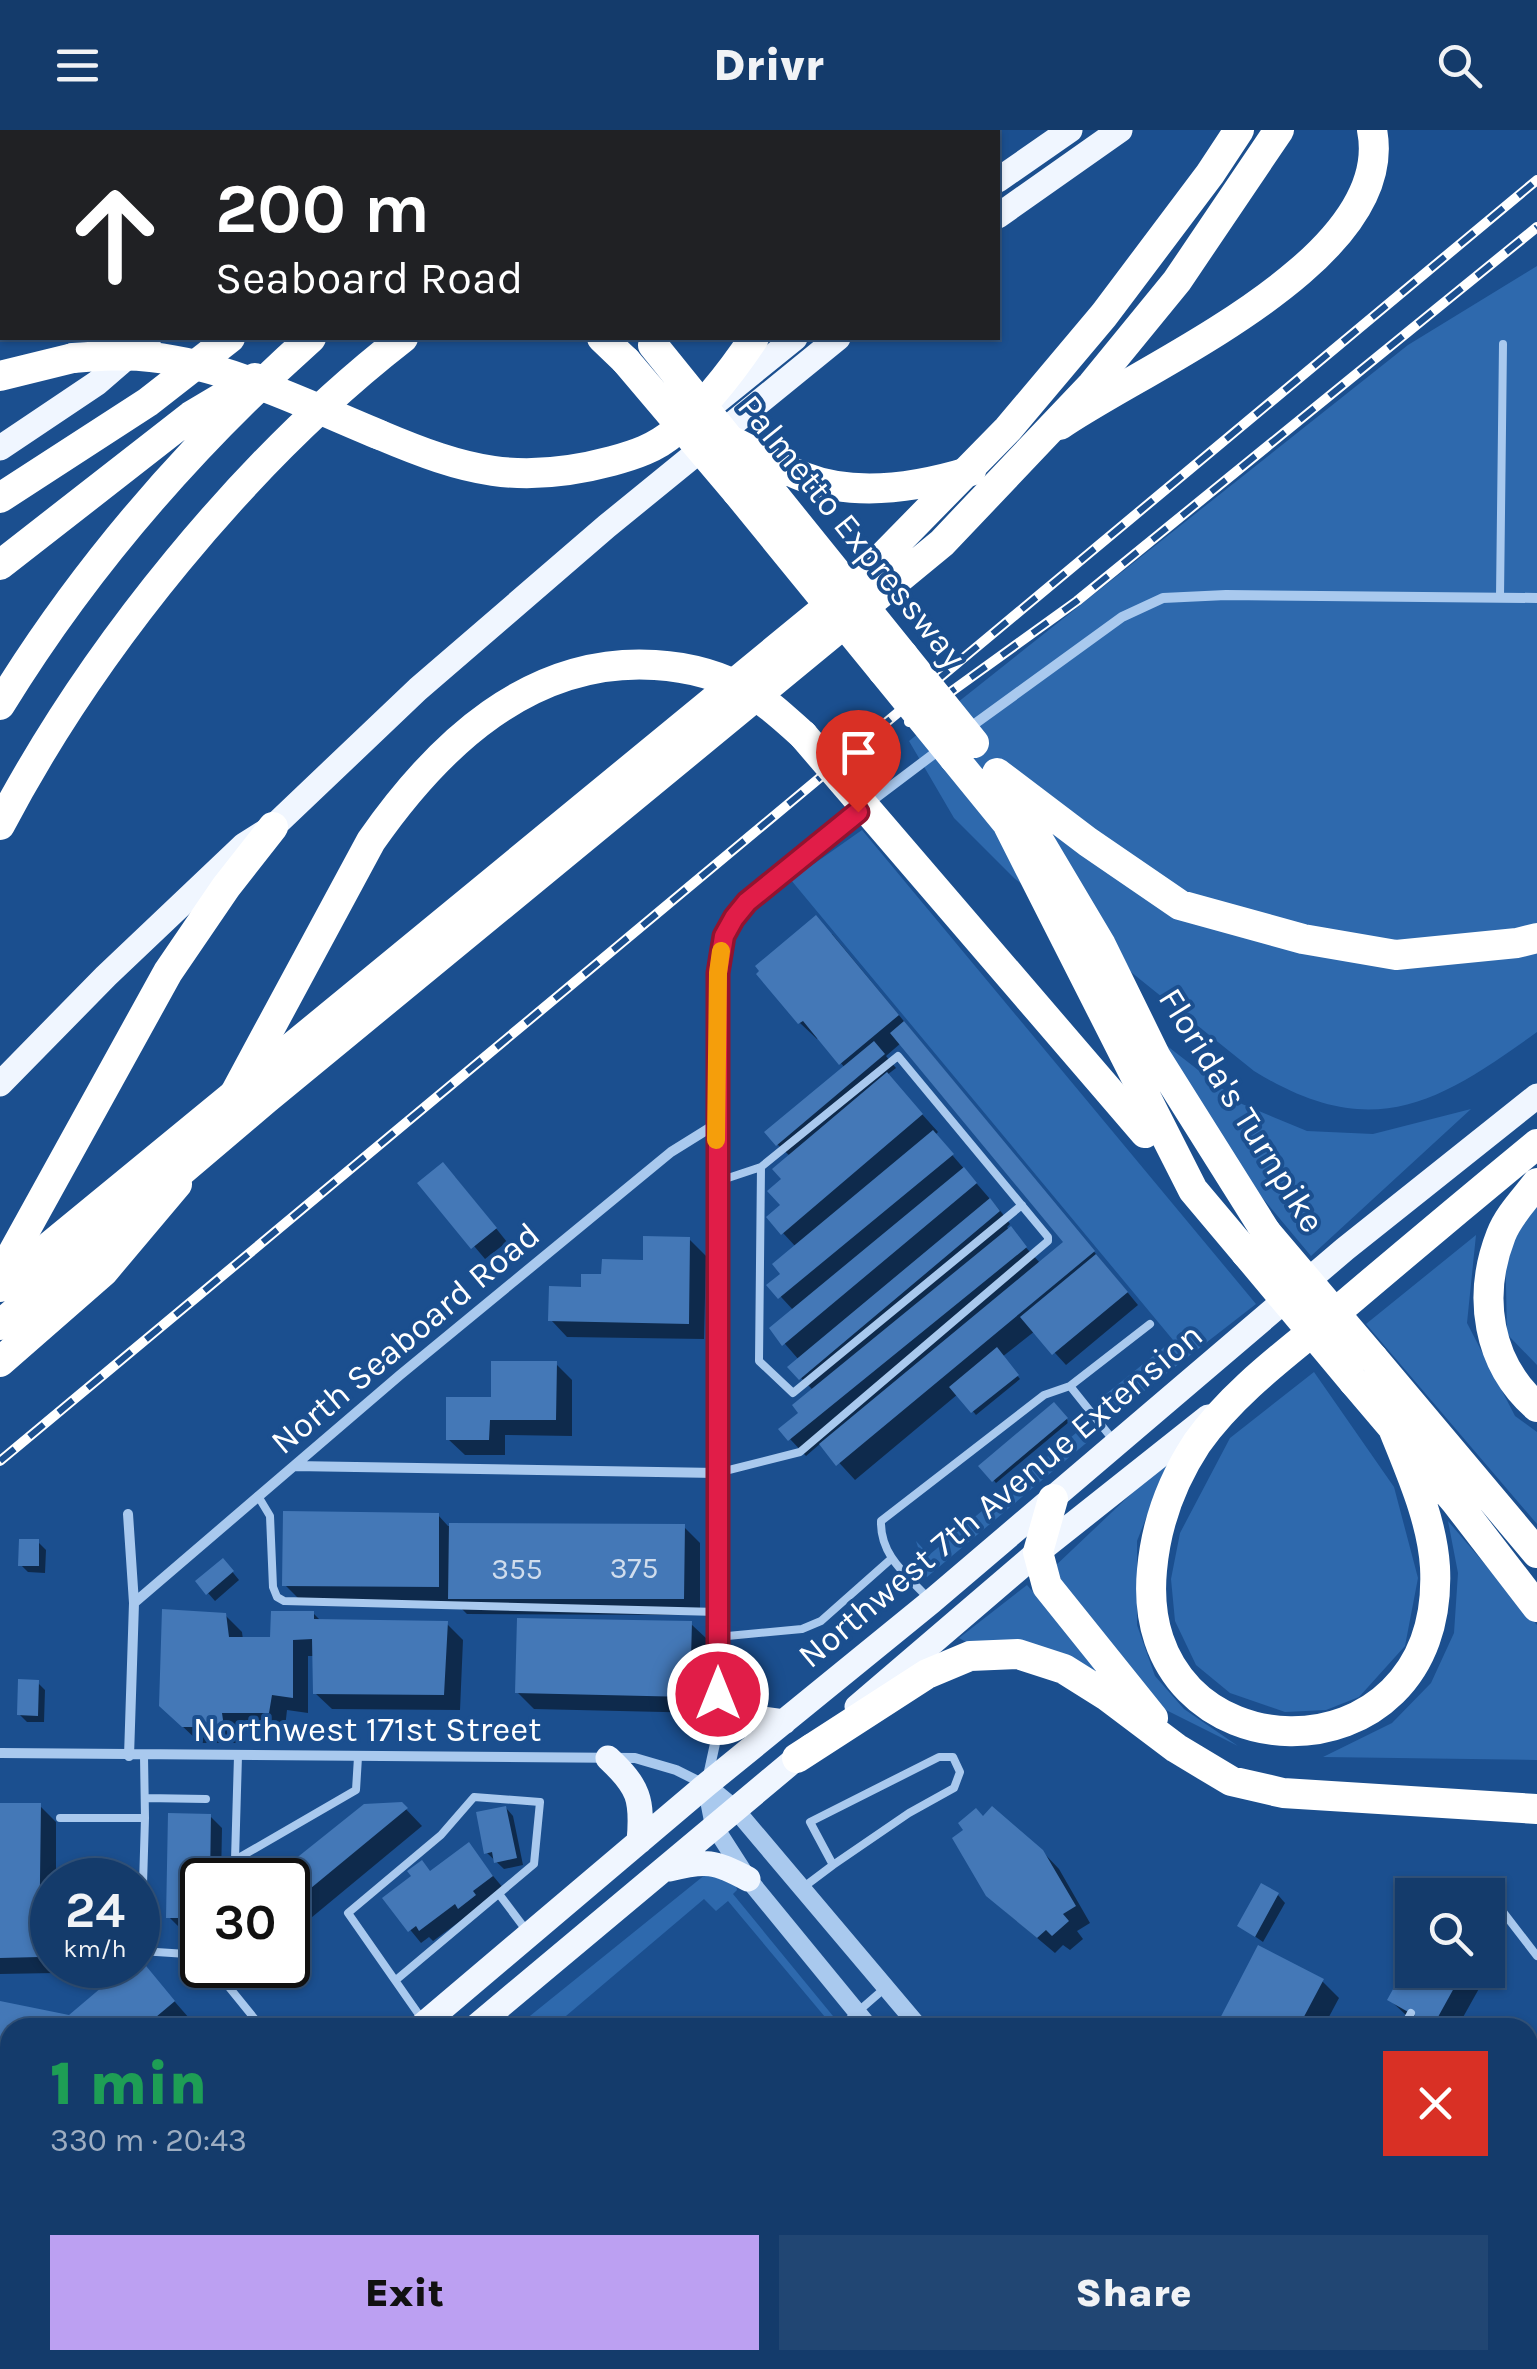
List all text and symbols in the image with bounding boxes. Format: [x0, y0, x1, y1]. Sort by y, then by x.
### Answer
icon: menu [50, 38, 105, 93]
icon: search [1432, 38, 1487, 93]
text: Drivr [713, 39, 824, 91]
text: 200 m [215, 168, 430, 250]
icon: ahead [50, 170, 180, 300]
text: Seaboard Road [215, 252, 523, 304]
street label: Palmetto Expressway [729, 387, 974, 676]
pin [816, 710, 901, 813]
icon: arrive [831, 725, 886, 780]
street label: Florida's Turnpike [1150, 980, 1333, 1240]
street label: North Seaboard Road [263, 1214, 548, 1463]
street label: Northwest 7th Avenue Extension [790, 1314, 1211, 1676]
house number: 375 [610, 1550, 658, 1586]
house number: 355 [491, 1551, 543, 1587]
position arrow [666, 1642, 770, 1746]
street label: Northwest 171st Street [193, 1709, 541, 1750]
speed limit sign: 30 [180, 1858, 310, 1988]
map controls [1395, 1878, 1505, 1988]
button: search [1395, 1878, 1505, 1988]
text: 24 [65, 1881, 125, 1940]
text: km/h [63, 1934, 127, 1963]
text: 1 min [50, 2049, 207, 2119]
button: close [1383, 2051, 1488, 2156]
text: 330 m · 20:43 [50, 2122, 247, 2159]
button: Exit [50, 2235, 759, 2350]
button: Share [779, 2235, 1488, 2350]

